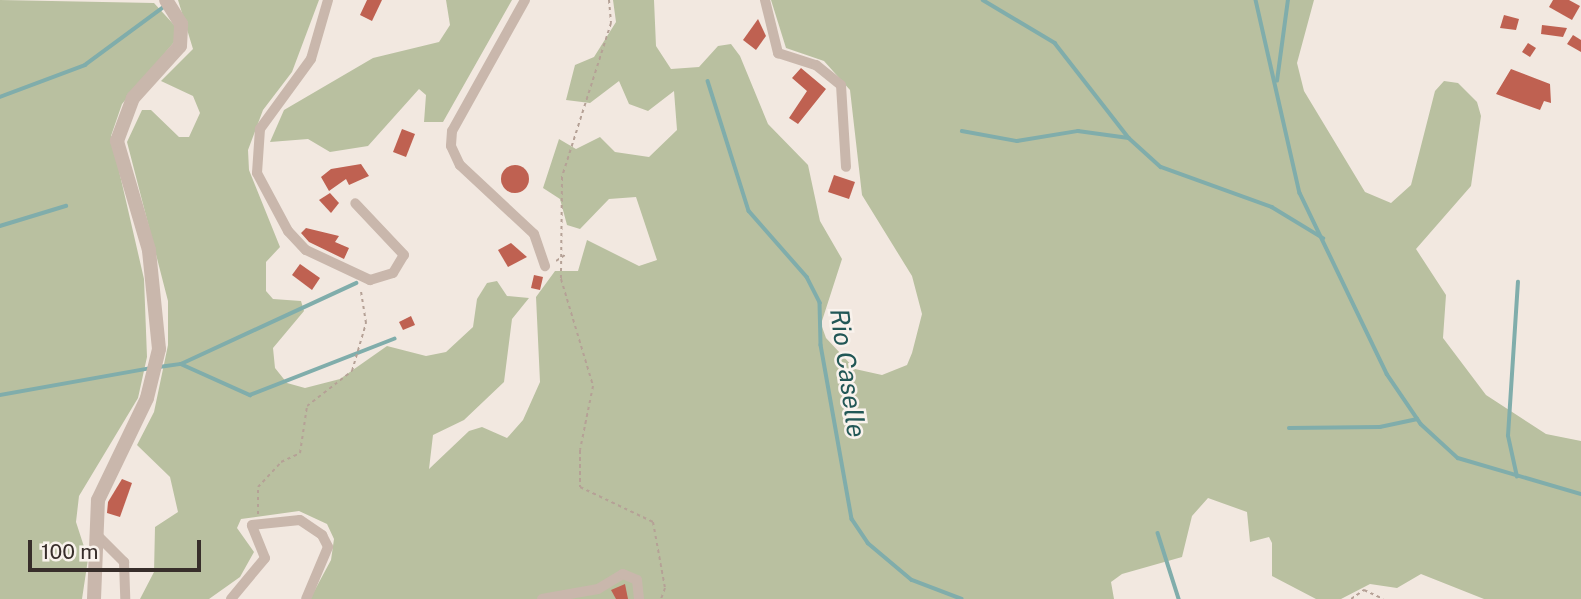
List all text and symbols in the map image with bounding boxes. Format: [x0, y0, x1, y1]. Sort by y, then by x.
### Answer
water label: Rio Caselle [824, 307, 872, 439]
scale bar [32, 526, 205, 570]
text: 100 m [41, 539, 98, 564]

